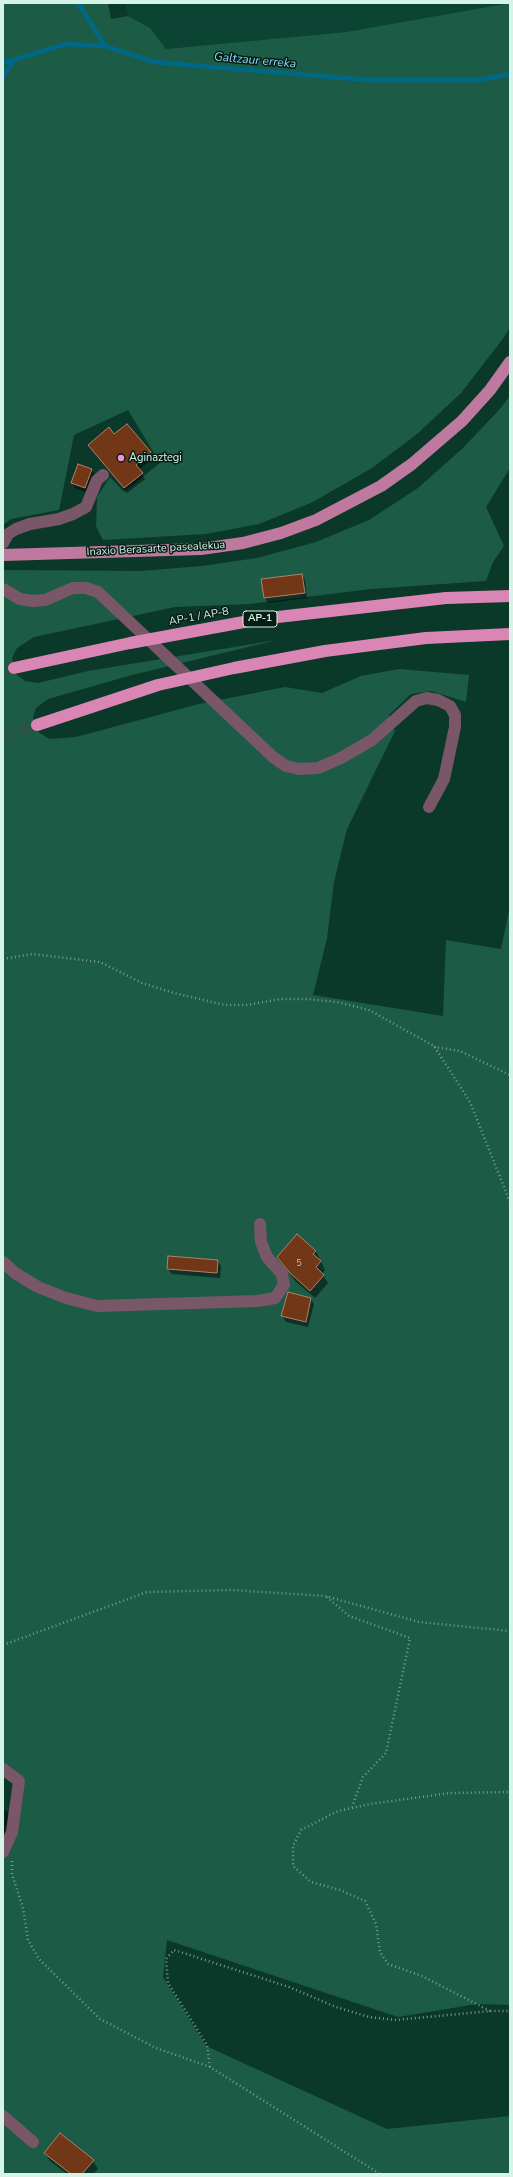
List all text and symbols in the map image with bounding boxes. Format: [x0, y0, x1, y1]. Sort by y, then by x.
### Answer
water label: Galtzaur erreka [213, 50, 297, 72]
place label: Aginaztegi [129, 451, 182, 465]
marker: Aginaztegi [116, 453, 126, 463]
street label: Inaxio Berasarte pasealekua [86, 539, 226, 559]
street label: AP-1 / AP-8 [168, 605, 230, 629]
road number: AP-1 [243, 611, 277, 627]
house number: 5 [296, 1259, 302, 1269]

